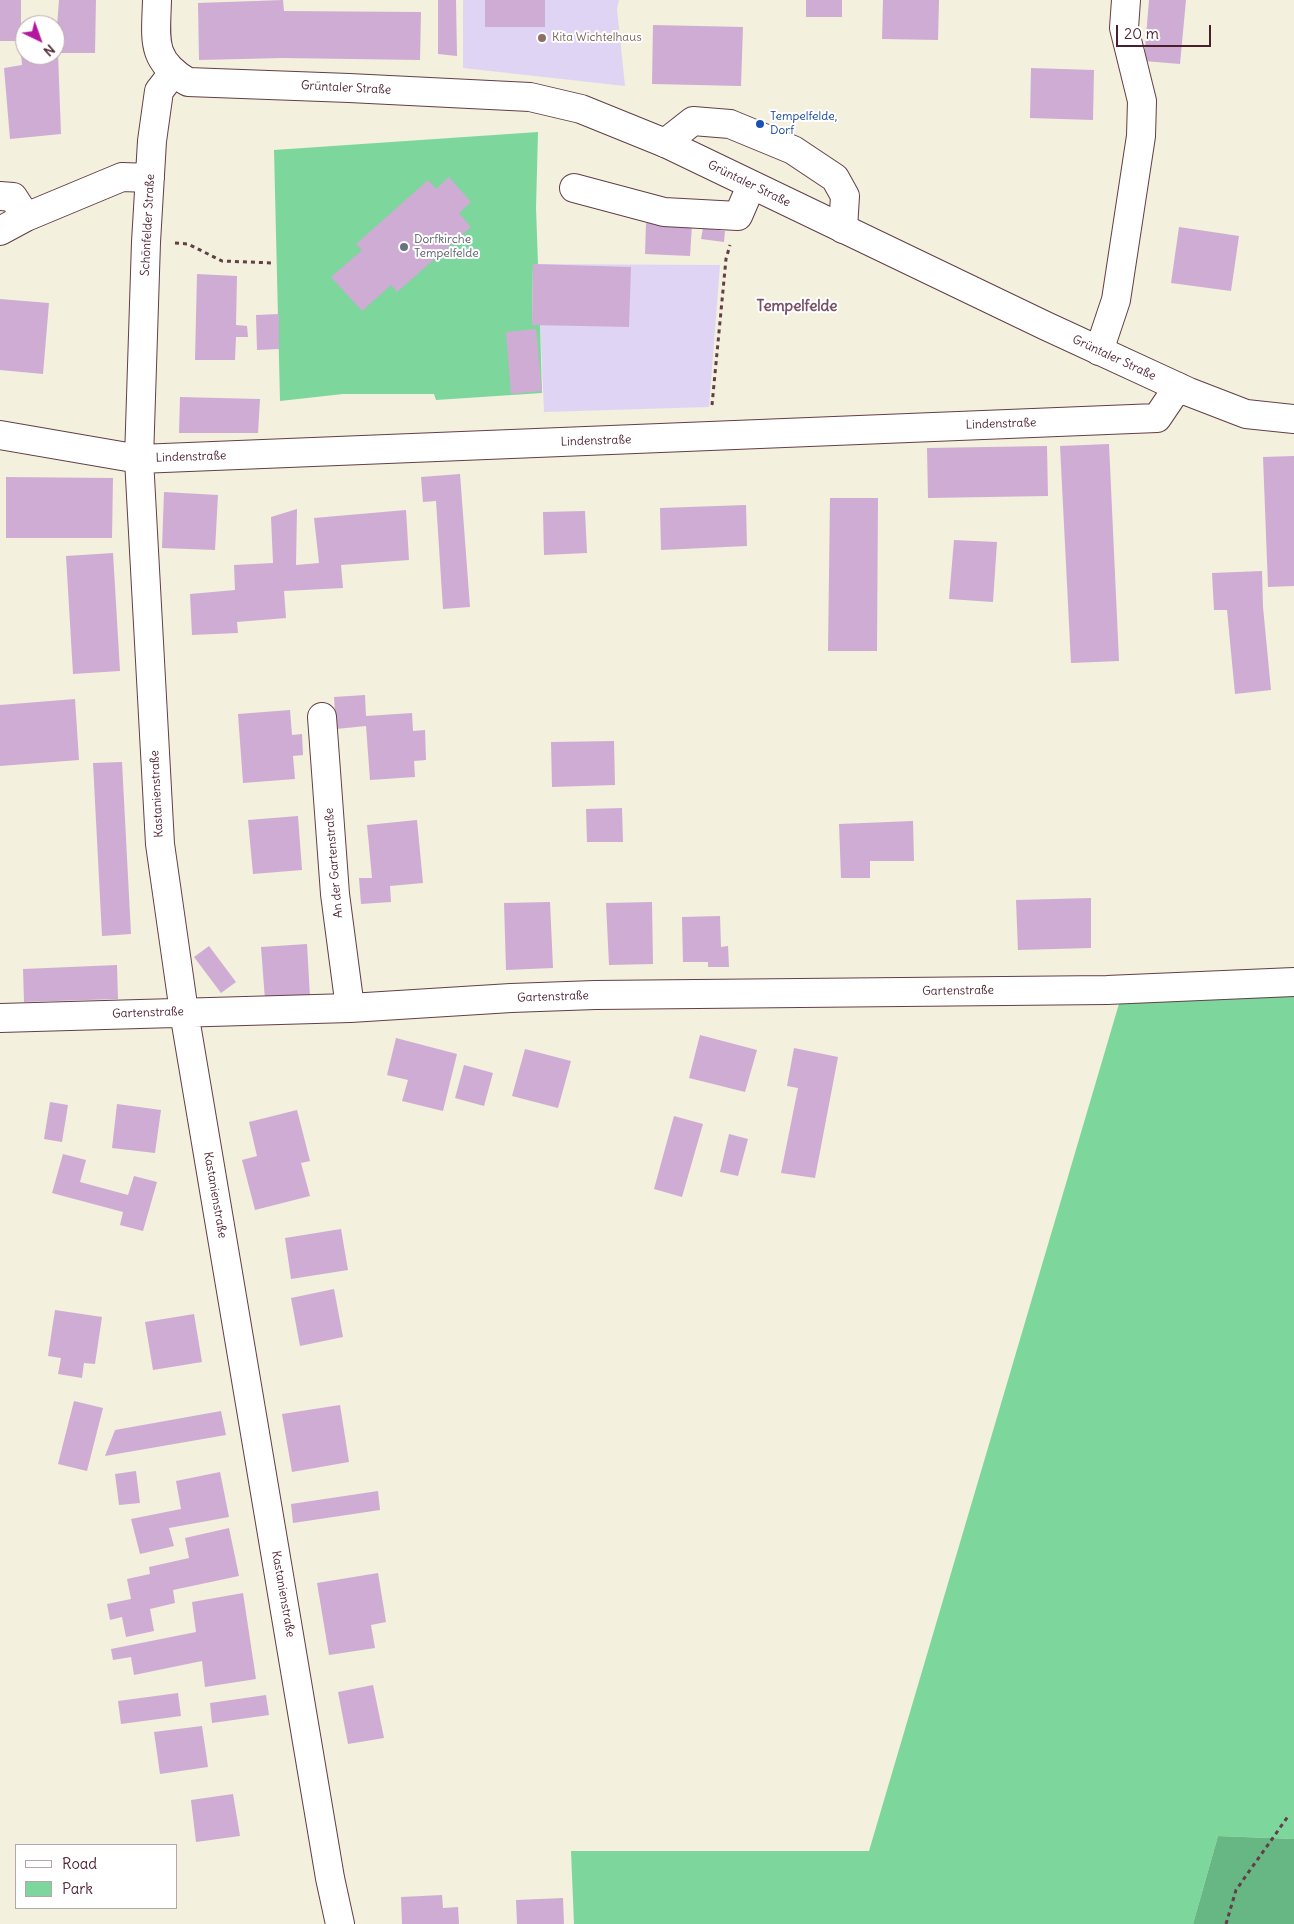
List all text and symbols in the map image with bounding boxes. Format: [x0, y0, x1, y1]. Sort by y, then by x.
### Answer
north arrow [15, 15, 65, 65]
scale bar [1119, 15, 1214, 47]
text: 20 m [1124, 24, 1159, 43]
place label: Kita Wichtelhaus [552, 31, 642, 45]
marker: Kita Wichtelhaus [536, 32, 548, 44]
text: N [40, 40, 59, 60]
street label: Grüntaler Straße [301, 78, 391, 98]
place label: Tempelfelde, Dorf [770, 110, 837, 138]
marker: Tempelfelde, Dorf [754, 118, 766, 130]
street label: Grüntaler Straße [705, 158, 793, 210]
street label: Schönfelder Straße [138, 173, 158, 277]
place label: Dorfkirche Tempelfelde [414, 233, 479, 261]
marker: Dorfkirche Tempelfelde [398, 241, 410, 253]
district label: Tempelfelde [757, 298, 837, 316]
street label: Grüntaler Straße [1070, 332, 1158, 384]
street label: Lindenstraße [965, 416, 1037, 432]
street label: Lindenstraße [560, 433, 632, 449]
street label: Lindenstraße [155, 449, 227, 465]
street label: Kastanienstraße [148, 750, 166, 838]
street label: An der Gartenstraße [322, 807, 346, 919]
street label: Gartenstraße [922, 983, 994, 999]
street label: Gartenstraße [517, 989, 589, 1005]
street label: Gartenstraße [112, 1005, 184, 1021]
street label: Kastanienstraße [200, 1151, 230, 1239]
street label: Kastanienstraße [268, 1550, 298, 1638]
legend [15, 1844, 178, 1909]
text: Road [62, 1854, 97, 1873]
text: Park [62, 1879, 93, 1898]

